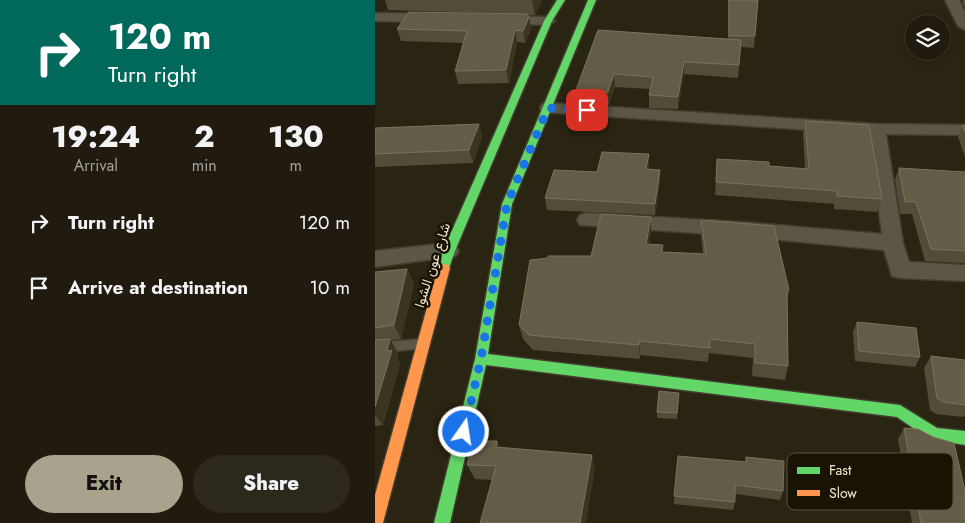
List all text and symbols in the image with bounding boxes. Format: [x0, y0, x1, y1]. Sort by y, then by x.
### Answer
text: 120 m [108, 12, 211, 62]
map controls [905, 15, 950, 60]
button: layers [905, 15, 950, 60]
icon: right [25, 20, 90, 85]
text: Turn right [108, 58, 196, 90]
pin [566, 89, 608, 131]
icon: arrive [573, 96, 601, 124]
text: 19:24 [51, 115, 140, 158]
text: 2 [194, 115, 214, 158]
text: 130 [268, 115, 324, 158]
text: Arrival [74, 154, 118, 177]
text: min [192, 154, 217, 177]
text: m [290, 154, 302, 177]
icon: right [25, 209, 53, 237]
text: Turn right [68, 209, 154, 236]
text: 120 m [299, 209, 350, 236]
street label: شارع عون الشوا [409, 220, 456, 310]
icon: arrive [25, 274, 53, 302]
text: Arrive at destination [68, 274, 248, 301]
text: 10 m [310, 274, 350, 301]
position arrow [437, 405, 489, 457]
legend [787, 453, 953, 510]
button: Exit [25, 455, 183, 513]
button: Share [193, 455, 350, 513]
text: Fast [829, 460, 852, 480]
text: Slow [829, 483, 857, 503]

